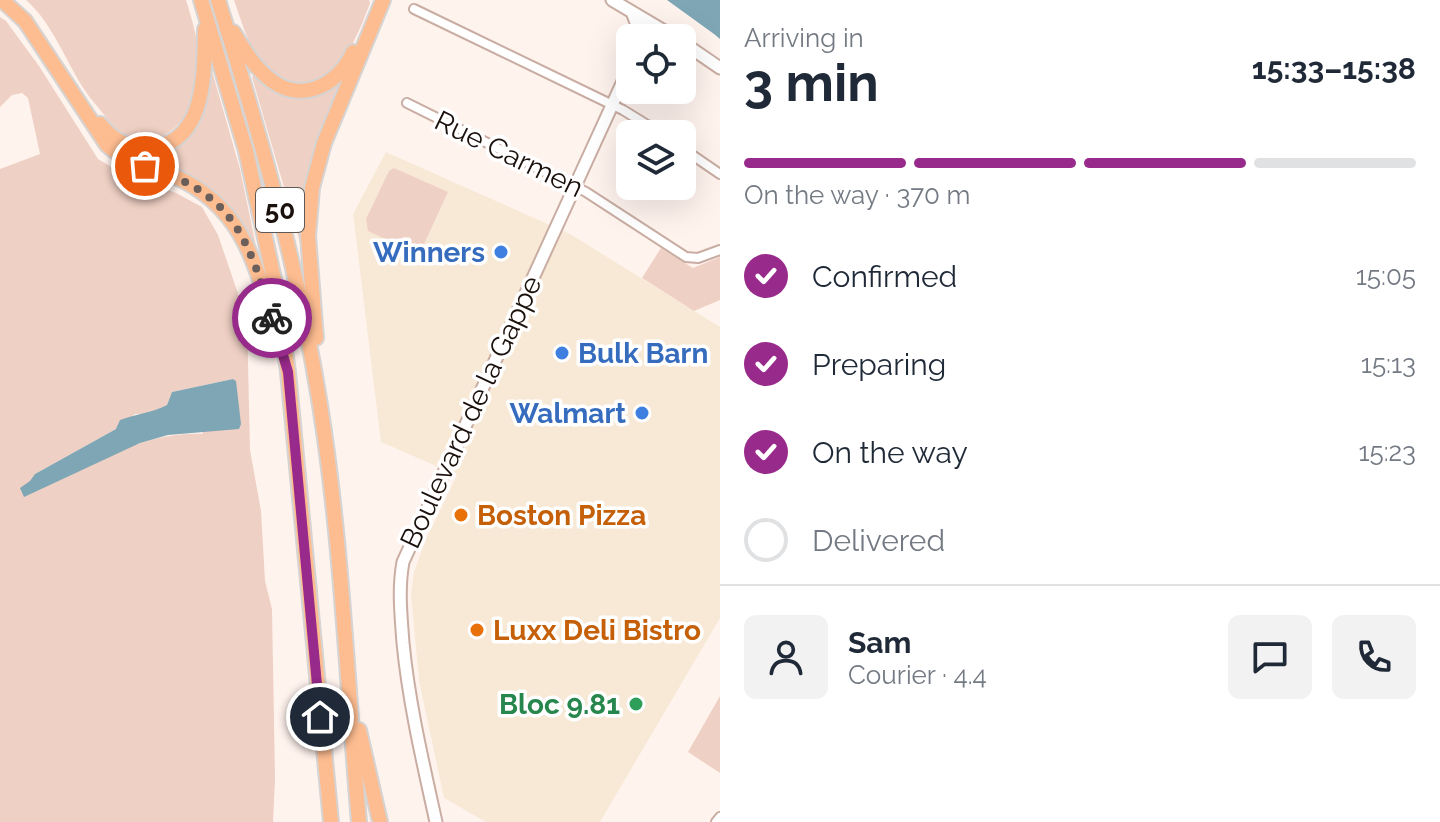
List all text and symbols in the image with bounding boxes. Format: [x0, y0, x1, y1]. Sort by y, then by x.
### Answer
text: Arriving in [744, 23, 864, 53]
map controls [616, 24, 696, 200]
button: locate [616, 24, 696, 104]
text: 15:33–15:38 [1252, 51, 1416, 86]
text: 3 min [744, 52, 879, 113]
street label: Rue Carmen [429, 104, 589, 204]
button: layers [616, 120, 696, 200]
pin [111, 132, 179, 200]
icon: bag [123, 144, 167, 188]
text: On the way · 370 m [744, 180, 970, 210]
road number: 50 [256, 188, 304, 232]
place label: Winners [373, 236, 485, 269]
marker: Winners [492, 243, 510, 261]
icon: check [744, 254, 788, 298]
text: Confirmed [812, 259, 957, 294]
text: 15:05 [1356, 261, 1416, 291]
street label: Boulevard de la Gappe [393, 271, 549, 553]
courier [232, 278, 312, 358]
icon: bike [250, 296, 294, 340]
place label: Bulk Barn [578, 337, 708, 370]
icon: check [744, 342, 788, 386]
marker: Bulk Barn [553, 344, 571, 362]
text: Preparing [812, 347, 946, 382]
text: 15:13 [1361, 349, 1416, 379]
place label: Walmart [509, 397, 626, 430]
marker: Walmart [633, 404, 651, 422]
icon: check [744, 430, 788, 474]
text: On the way [812, 435, 968, 470]
text: 15:23 [1358, 437, 1416, 467]
place label: Boston Pizza [477, 499, 646, 532]
marker: Boston Pizza [452, 506, 470, 524]
text: Delivered [812, 523, 945, 558]
place label: Luxx Deli Bistro [493, 614, 701, 647]
button: person [744, 615, 828, 699]
button: chat [1228, 615, 1312, 699]
button: phone [1332, 615, 1416, 699]
marker: Luxx Deli Bistro [468, 621, 486, 639]
text: Sam [848, 625, 911, 660]
text: Courier · 4.4 [848, 660, 987, 690]
pin [286, 683, 354, 751]
place label: Bloc 9.81 [499, 688, 620, 721]
icon: home [298, 695, 342, 739]
marker: Bloc 9.81 [627, 695, 645, 713]

